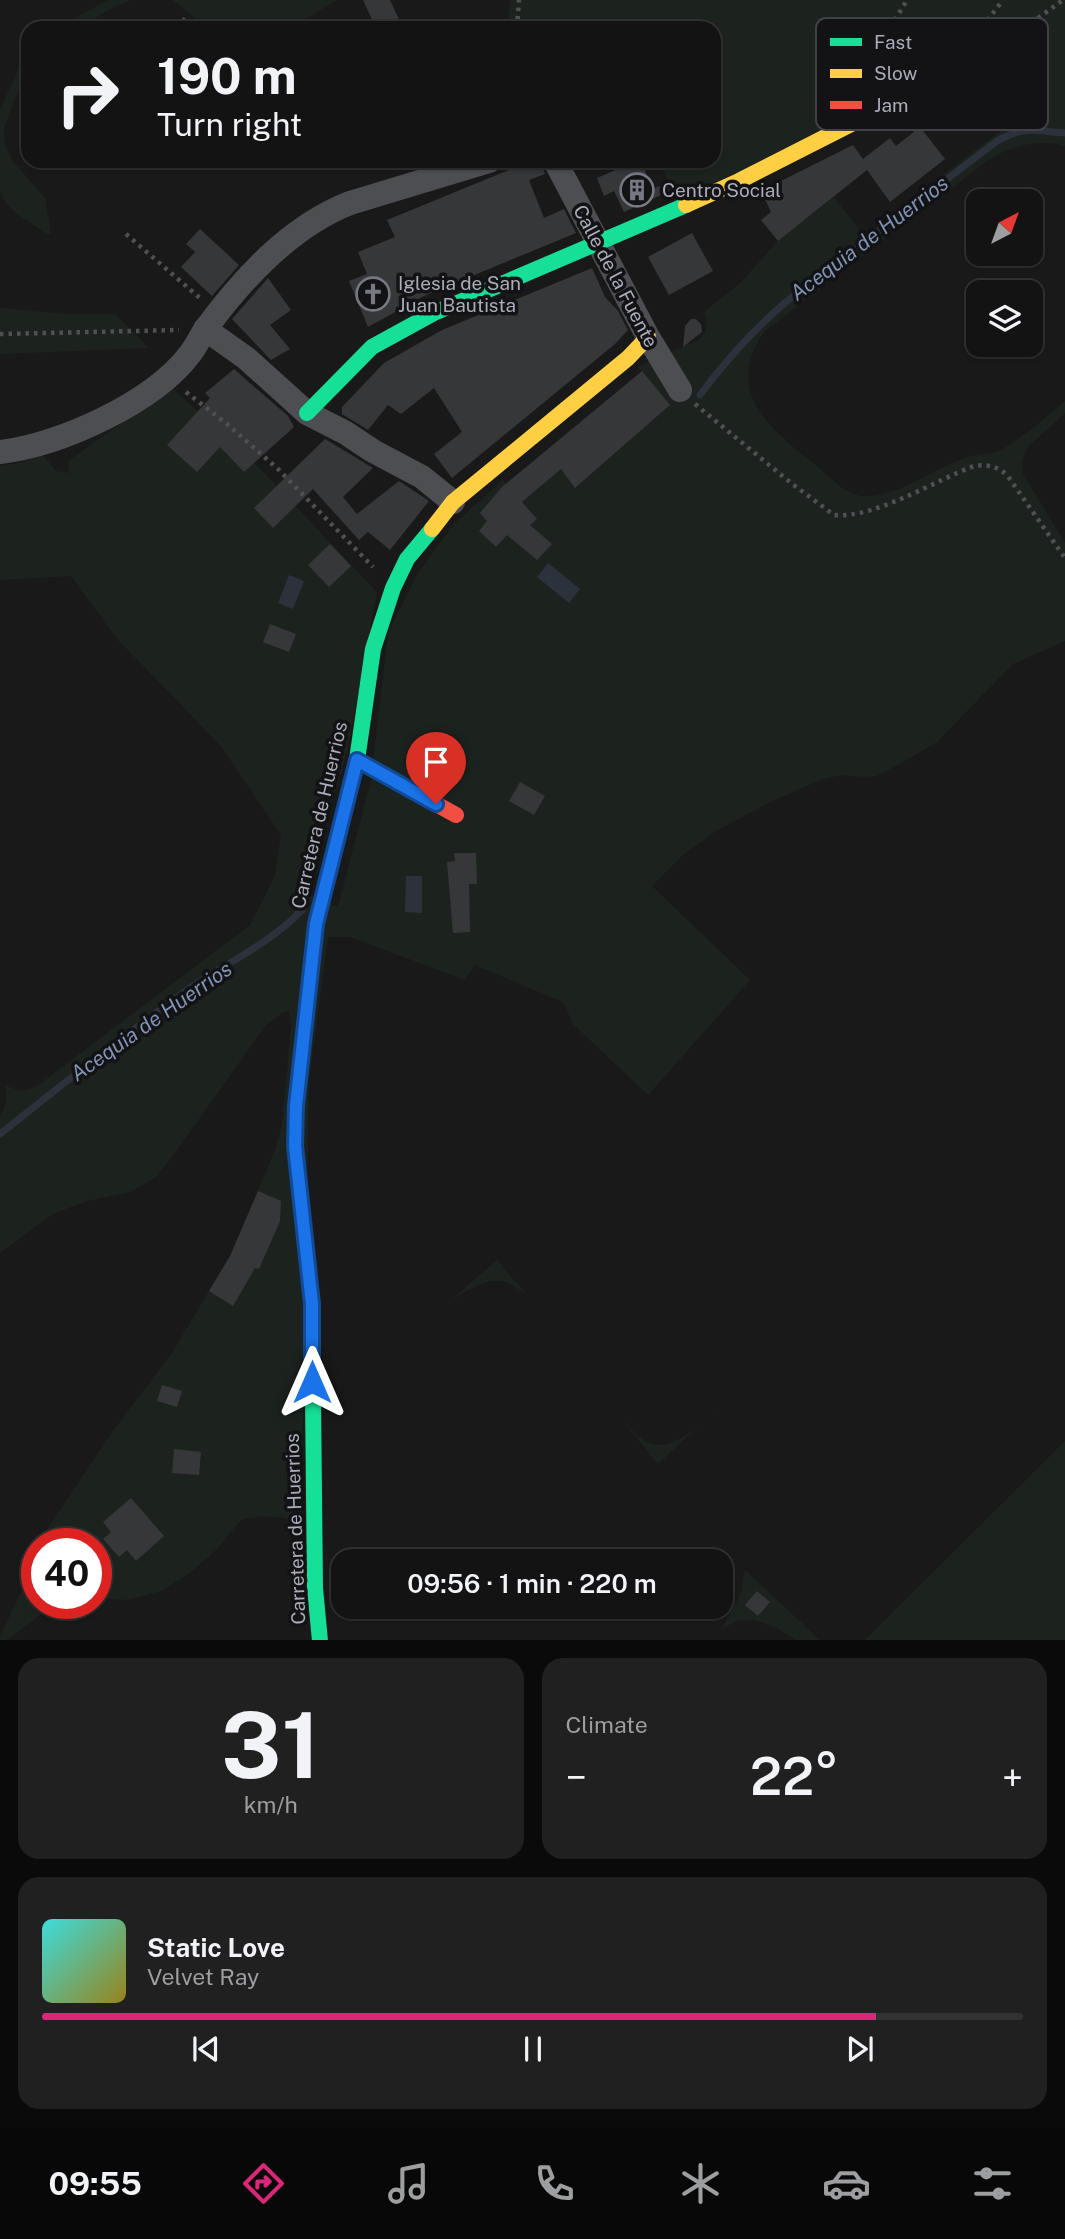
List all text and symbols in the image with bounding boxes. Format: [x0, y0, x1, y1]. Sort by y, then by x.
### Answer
legend [816, 18, 1048, 130]
text: Fast [874, 31, 912, 53]
text: 190 m [157, 47, 297, 105]
icon: right [42, 49, 133, 140]
text: Slow [874, 62, 918, 84]
text: Jam [874, 94, 908, 116]
text: Turn right [157, 106, 302, 143]
water label: Acequia de Huerrios [785, 170, 953, 306]
building icon: Centro Social [618, 171, 656, 209]
place label: Centro Social [662, 179, 781, 201]
north arrow [966, 189, 1043, 266]
map controls [966, 189, 1043, 357]
street label: Calle de la Fuente [569, 201, 663, 351]
place label: Iglesia de San Juan Bautista [398, 272, 521, 316]
church icon: Iglesia de San Juan Bautista [354, 275, 392, 313]
button: layers [966, 280, 1043, 357]
street label: Carretera de Huerrios [287, 719, 351, 911]
pin [406, 732, 466, 804]
icon: arrive [417, 743, 455, 781]
water label: Acequia de Huerrios [65, 956, 237, 1086]
position arrow [275, 1345, 349, 1419]
street label: Carretera de Huerrios [281, 1433, 309, 1625]
speed limit sign: 40 [21, 1528, 112, 1619]
text: 09:56 · 1 min · 220 m [407, 1568, 657, 1599]
text: 31 [221, 1692, 320, 1798]
text: Climate [566, 1711, 648, 1738]
text: 22° [750, 1746, 839, 1807]
text: − [566, 1755, 587, 1800]
text: + [1002, 1755, 1023, 1800]
text: km/h [244, 1791, 298, 1818]
text: Static Love [147, 1932, 285, 1963]
text: Velvet Ray [147, 1963, 259, 1990]
icon: previous [187, 2030, 225, 2068]
icon: pause [514, 2030, 552, 2068]
icon: next [841, 2030, 879, 2068]
icon: directions [239, 2159, 288, 2208]
icon: music [384, 2159, 433, 2208]
icon: phone [530, 2159, 579, 2208]
icon: climate [676, 2159, 725, 2208]
icon: car [822, 2159, 871, 2208]
icon: filters [968, 2159, 1017, 2208]
text: 09:55 [48, 2165, 142, 2202]

